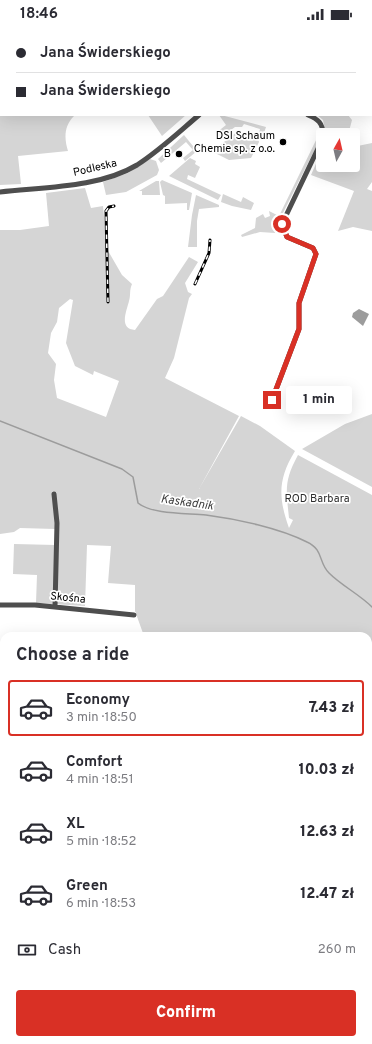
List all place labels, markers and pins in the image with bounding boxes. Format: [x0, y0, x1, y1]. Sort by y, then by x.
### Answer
place label: DSI Schaum Chemie sp. z o.o. [194, 129, 275, 156]
marker: DSI Schaum Chemie sp. z o.o. [278, 137, 288, 147]
place label: B [164, 147, 171, 161]
marker: B [174, 149, 184, 159]

